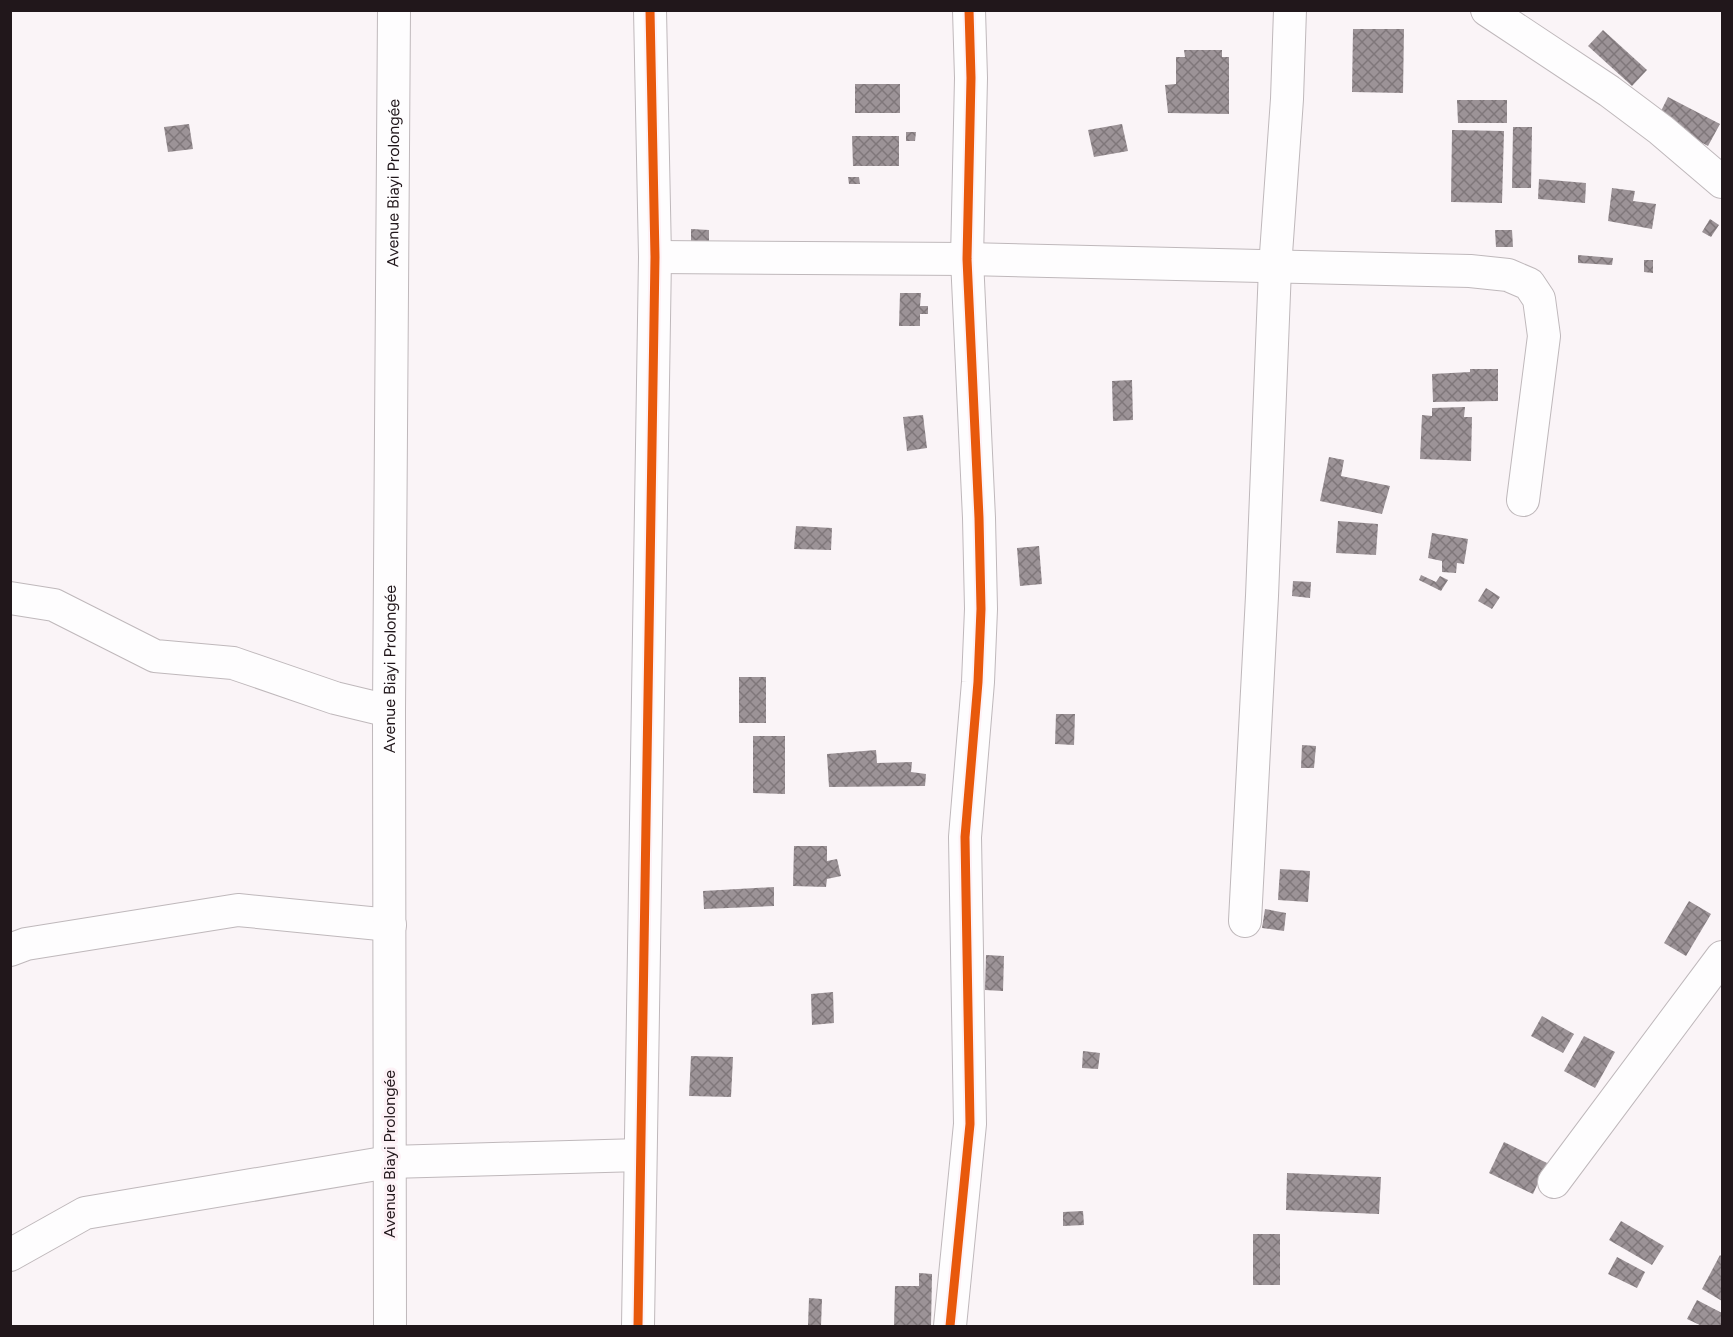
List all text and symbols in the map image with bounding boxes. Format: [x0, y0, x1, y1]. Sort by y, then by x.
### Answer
street label: Avenue Biayi Prolongée [383, 99, 403, 267]
street label: Avenue Biayi Prolongée [380, 585, 400, 753]
street label: Avenue Biayi Prolongée [380, 1070, 399, 1238]

